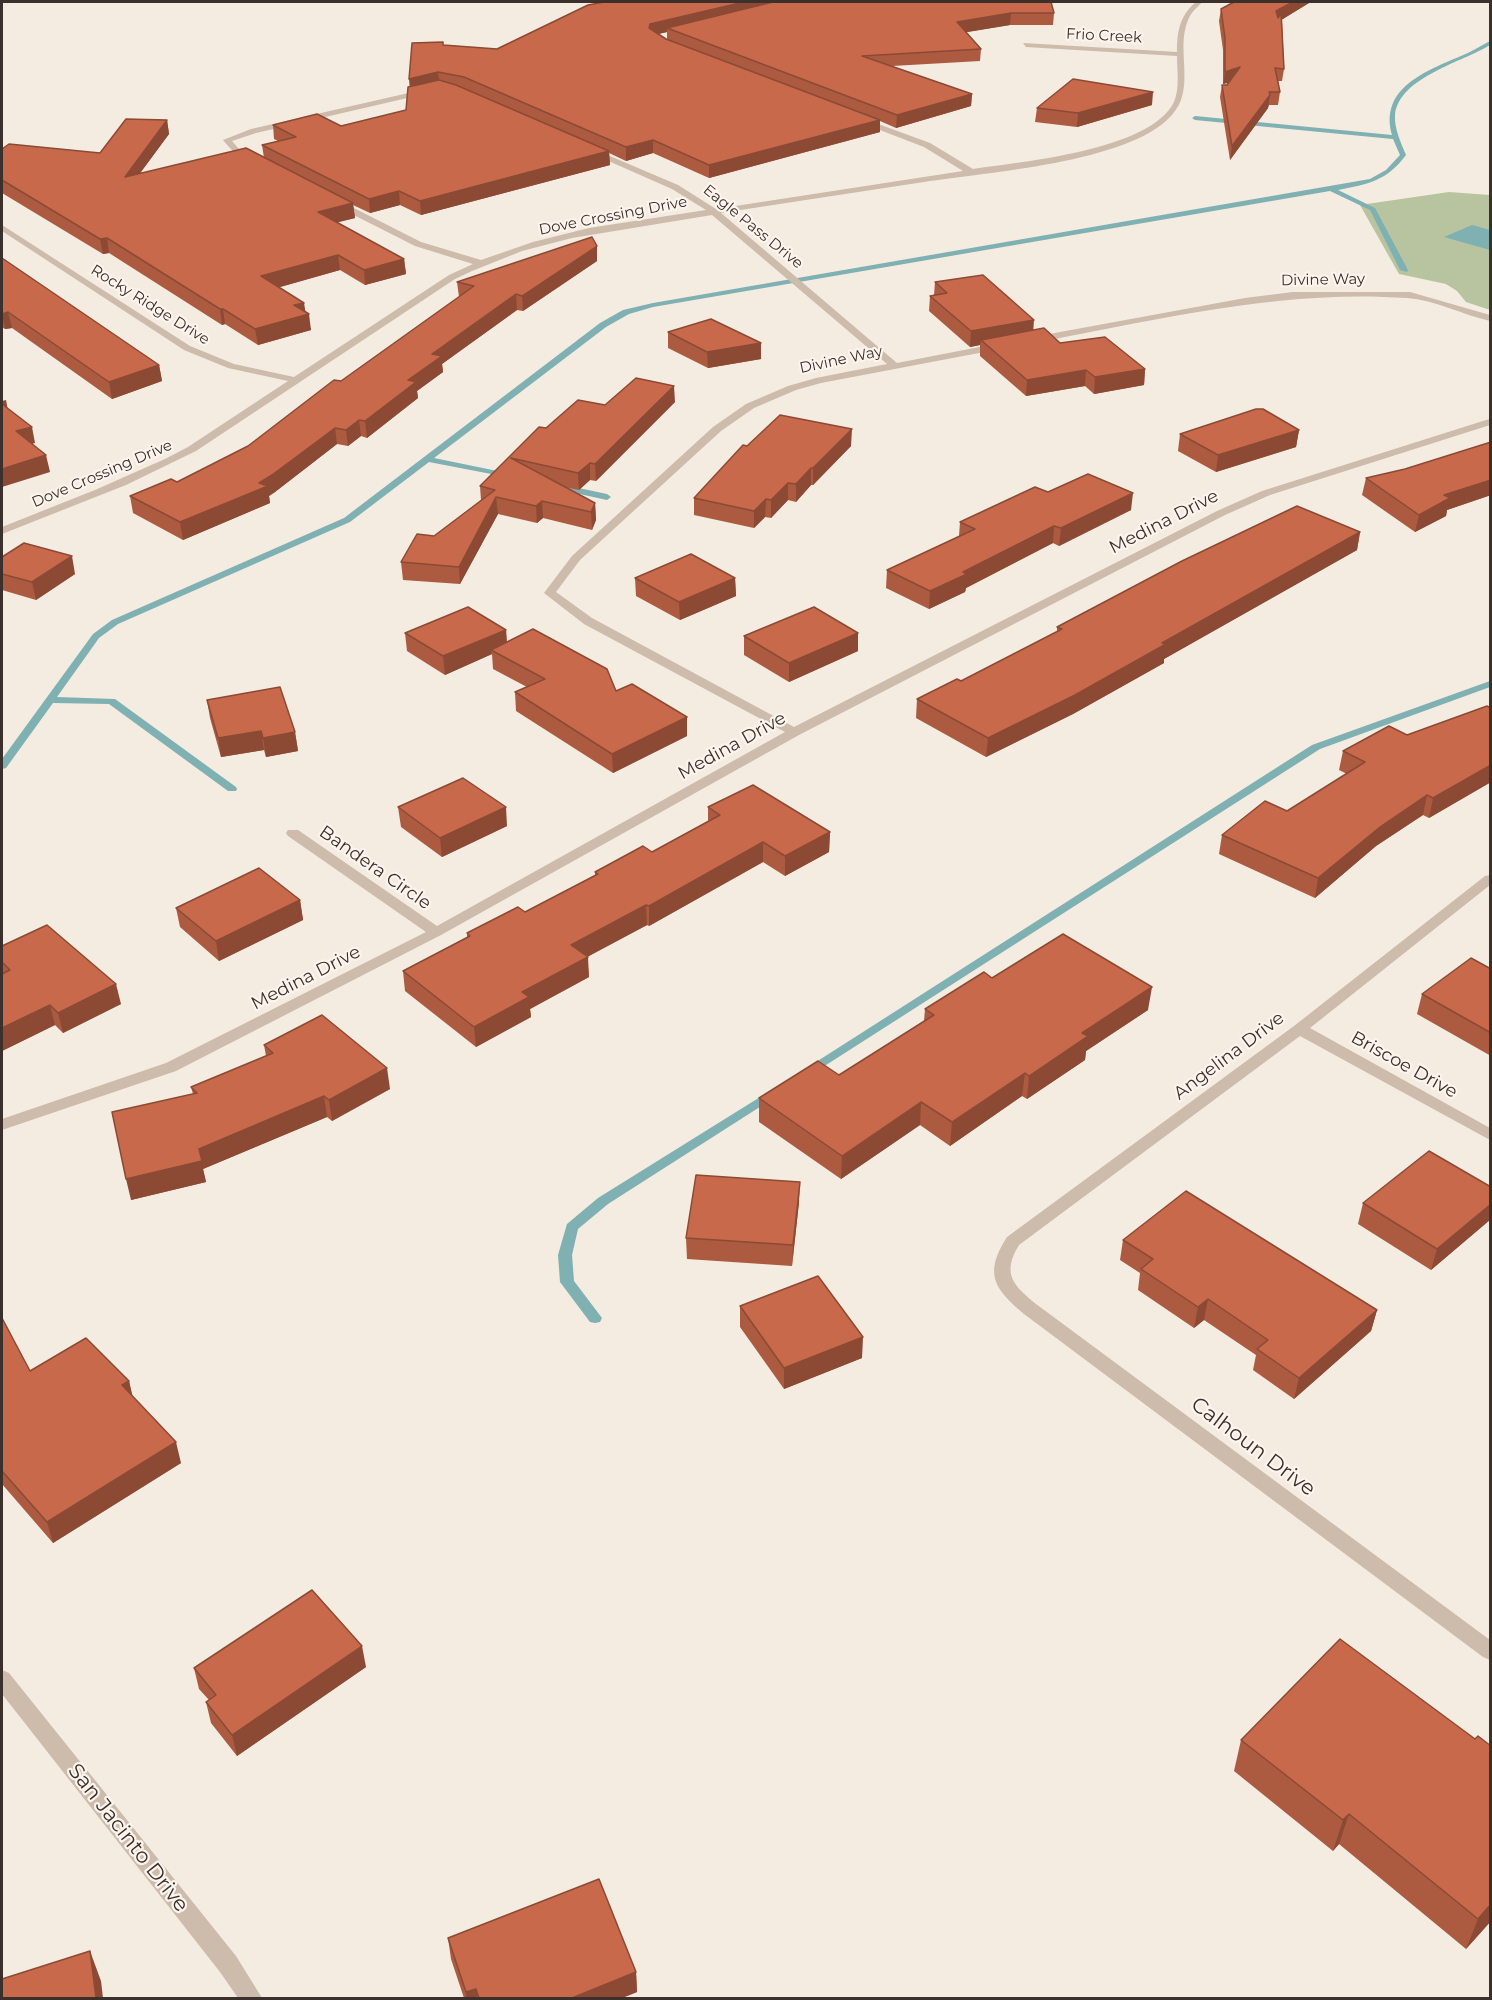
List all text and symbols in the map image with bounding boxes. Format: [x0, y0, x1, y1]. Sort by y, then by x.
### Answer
street label: Frio Creek [1065, 25, 1143, 47]
street label: Eagle Pass Drive [699, 181, 807, 273]
street label: Dove Crossing Drive [537, 193, 689, 239]
street label: Rocky Ridge Drive [87, 261, 213, 349]
street label: Divine Way [1281, 270, 1365, 290]
street label: Divine Way [798, 342, 884, 378]
street label: Dove Crossing Drive [29, 436, 175, 512]
street label: Medina Drive [1106, 485, 1222, 559]
street label: Medina Drive [674, 708, 790, 784]
street label: Bandera Circle [315, 821, 435, 915]
street label: Medina Drive [248, 941, 364, 1015]
street label: Angelina Drive [1170, 1007, 1288, 1105]
street label: Briscoe Drive [1347, 1027, 1461, 1103]
street label: Calhoun Drive [1186, 1392, 1320, 1502]
street label: San Jacinto Drive [62, 1759, 194, 1917]

